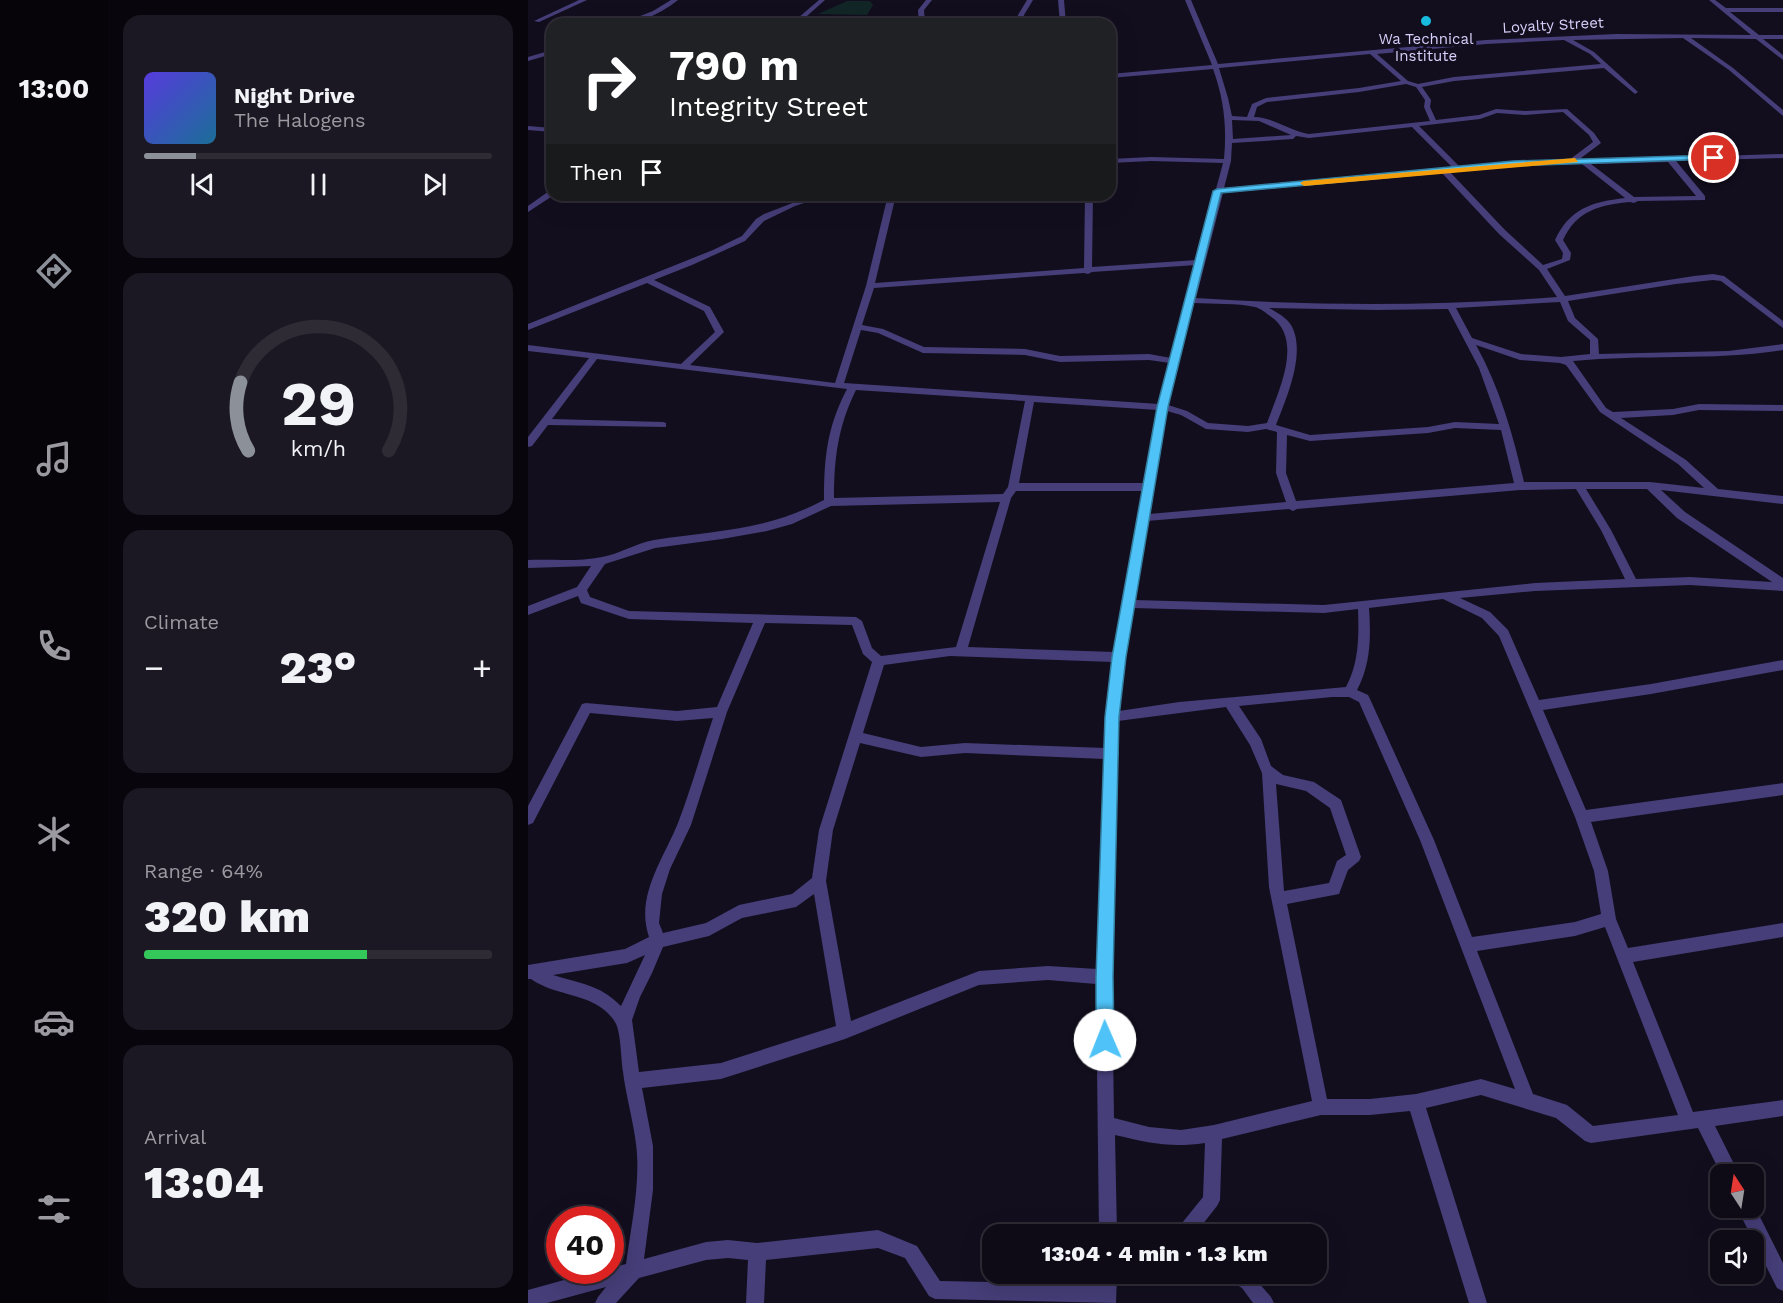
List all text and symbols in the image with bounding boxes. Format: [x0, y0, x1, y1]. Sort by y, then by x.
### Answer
street label: Loyalty Street [1502, 13, 1605, 37]
marker: Wa Technical Institute [1419, 14, 1433, 28]
place label: Wa Technical Institute [1378, 30, 1474, 65]
text: 790 m [669, 41, 799, 90]
icon: right [570, 42, 648, 120]
text: 13:00 [19, 73, 89, 105]
text: Night Drive [234, 83, 355, 108]
text: Integrity Street [669, 91, 868, 123]
text: The Halogens [234, 108, 366, 132]
pin [1688, 132, 1739, 183]
icon: arrive [1697, 141, 1730, 174]
icon: arrive [635, 156, 668, 189]
text: Then [570, 160, 623, 185]
icon: previous [186, 168, 219, 201]
icon: pause [302, 168, 335, 201]
icon: next [418, 168, 451, 201]
icon: directions [33, 250, 75, 292]
text: 29 [280, 367, 356, 440]
text: km/h [290, 436, 346, 461]
icon: music [33, 438, 75, 480]
text: Climate [144, 610, 219, 634]
icon: phone [33, 625, 75, 667]
text: 23° [280, 641, 356, 694]
text: − [144, 648, 164, 687]
text: + [472, 648, 492, 687]
icon: climate [33, 813, 75, 855]
text: Range · 64% [144, 859, 263, 883]
text: 320 km [144, 890, 310, 943]
icon: car [33, 1001, 75, 1043]
position arrow [1073, 1008, 1137, 1072]
text: Arrival [144, 1125, 206, 1149]
text: 13:04 [144, 1156, 264, 1209]
north arrow [1710, 1164, 1764, 1218]
map controls [1710, 1164, 1764, 1284]
icon: filters [33, 1188, 75, 1230]
speed limit sign: 40 [546, 1206, 624, 1284]
button: sound [1710, 1230, 1764, 1284]
text: 13:04 · 4 min · 1.3 km [1041, 1241, 1268, 1266]

